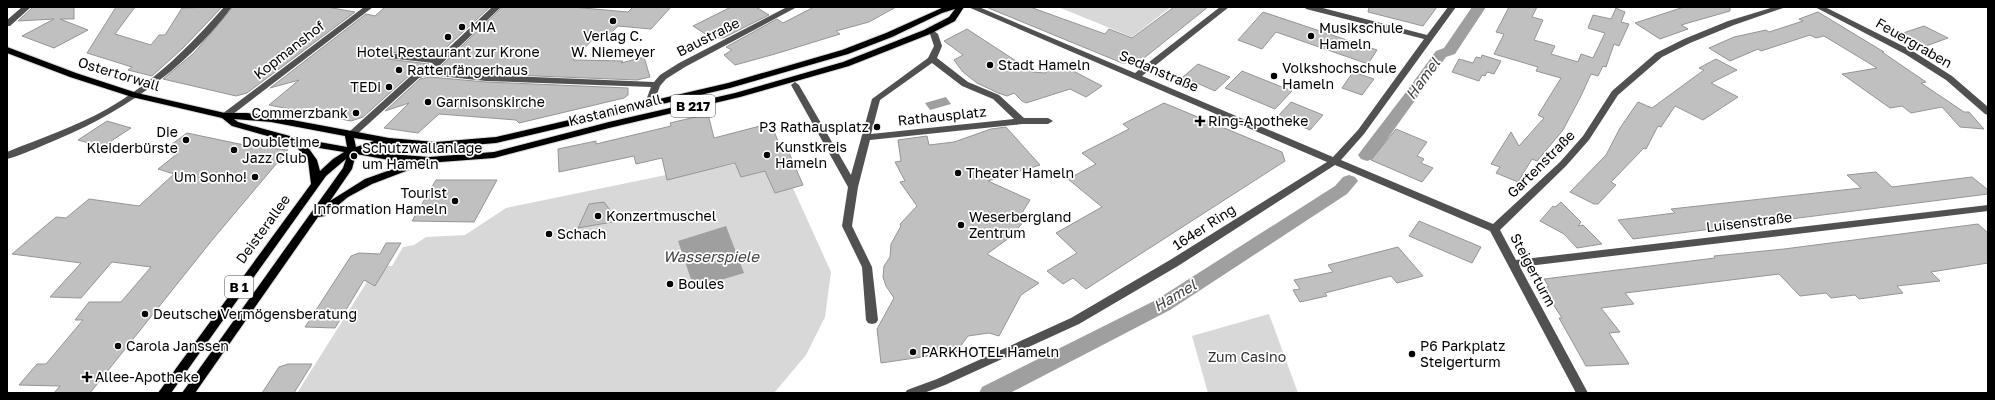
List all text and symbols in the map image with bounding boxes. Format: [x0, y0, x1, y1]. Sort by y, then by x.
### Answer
street label: Baustraße [674, 13, 742, 60]
street label: Feuergraben [1873, 14, 1955, 71]
marker: Verlag C. W. Niemeyer [608, 16, 618, 26]
street label: Kopmanshof [250, 17, 327, 82]
place label: MIA [470, 18, 496, 35]
place label: Musikschule Hameln [1319, 19, 1403, 52]
marker: MIA [457, 22, 467, 32]
place label: Verlag C. W. Niemeyer [571, 27, 656, 60]
marker: Musikschule Hameln [1306, 31, 1316, 41]
marker: Hotel Restaurant zur Krone [443, 32, 453, 42]
place label: Hotel Restaurant zur Krone [356, 43, 540, 60]
street label: Sedanstraße [1117, 46, 1202, 95]
street label: Ostertorwall [76, 53, 162, 94]
water label: Hamel [1401, 53, 1444, 103]
place label: Stadt Hameln [998, 56, 1090, 73]
place label: Volkshochschule Hameln [1282, 59, 1397, 92]
marker: Stadt Hameln [985, 60, 995, 70]
place label: Rattenfängerhaus [407, 61, 528, 78]
marker: Rattenfängerhaus [394, 65, 404, 75]
marker: Volkshochschule Hameln [1269, 71, 1279, 81]
place label: TEDi [350, 78, 381, 95]
marker: TEDi [384, 82, 394, 92]
street label: Kastanienwall [567, 90, 663, 129]
place label: Garnisonskirche [436, 93, 545, 110]
road number: B 217 [671, 95, 715, 117]
marker: Garnisonskirche [423, 97, 433, 107]
street label: Rathausplatz [897, 102, 987, 129]
place label: Commerzbank [251, 104, 348, 121]
marker: Commerzbank [351, 108, 361, 118]
place label: Ring-Apotheke [1208, 112, 1308, 129]
marker: Ring-Apotheke [1195, 116, 1205, 126]
place label: P3 Rathausplatz [759, 118, 869, 135]
marker: P3 Rathausplatz [872, 122, 882, 132]
place label: Die Kleiderbürste [86, 123, 178, 156]
street label: Gartenstraße [1503, 126, 1578, 201]
place label: Doubletime Jazz Club [242, 133, 320, 166]
marker: Die Kleiderbürste [181, 135, 191, 145]
place label: Kunstkreis Hameln [775, 138, 847, 171]
place label: Schutzwallanlage um Hameln [362, 139, 482, 172]
marker: Doubletime Jazz Club [229, 145, 239, 155]
marker: Kunstkreis Hameln [762, 150, 772, 160]
marker: Schutzwallanlage um Hameln [349, 151, 359, 161]
place label: Theater Hameln [966, 164, 1074, 181]
place label: Um Sonho! [174, 168, 247, 185]
marker: Theater Hameln [953, 168, 963, 178]
marker: Um Sonho! [250, 172, 260, 182]
place label: Tourist Information Hameln [313, 184, 447, 217]
street label: Deisterallee [232, 191, 293, 267]
marker: Tourist Information Hameln [450, 196, 460, 206]
street label: 164er Ring [1169, 200, 1238, 253]
place label: Konzertmuschel [606, 207, 716, 224]
place label: Weserbergland Zentrum [969, 208, 1071, 241]
street label: Luisenstraße [1705, 208, 1793, 235]
marker: Konzertmuschel [593, 211, 603, 221]
marker: Weserbergland Zentrum [956, 220, 966, 230]
place label: Schach [557, 225, 606, 242]
marker: Schach [544, 229, 554, 239]
street label: Steigerturm [1507, 230, 1560, 309]
water label: Wasserspiele [663, 247, 760, 265]
place label: Boules [678, 275, 724, 292]
water label: Hamel [1150, 275, 1200, 315]
road number: B 1 [225, 276, 253, 298]
marker: Boules [665, 279, 675, 289]
place label: Deutsche Vermögensberatung [153, 305, 357, 322]
marker: Deutsche Vermögensberatung [140, 309, 150, 319]
place label: Carola Janssen [126, 337, 229, 354]
place label: P6 Parkplatz Steigerturm [1420, 337, 1505, 370]
marker: Carola Janssen [113, 341, 123, 351]
place label: PARKHOTEL Hameln [921, 343, 1059, 360]
marker: PARKHOTEL Hameln [908, 347, 918, 357]
park label: Zum Casino [1208, 348, 1286, 365]
marker: P6 Parkplatz Steigerturm [1407, 349, 1417, 359]
place label: Allee-Apotheke [95, 368, 199, 385]
marker: Allee-Apotheke [82, 372, 92, 382]

